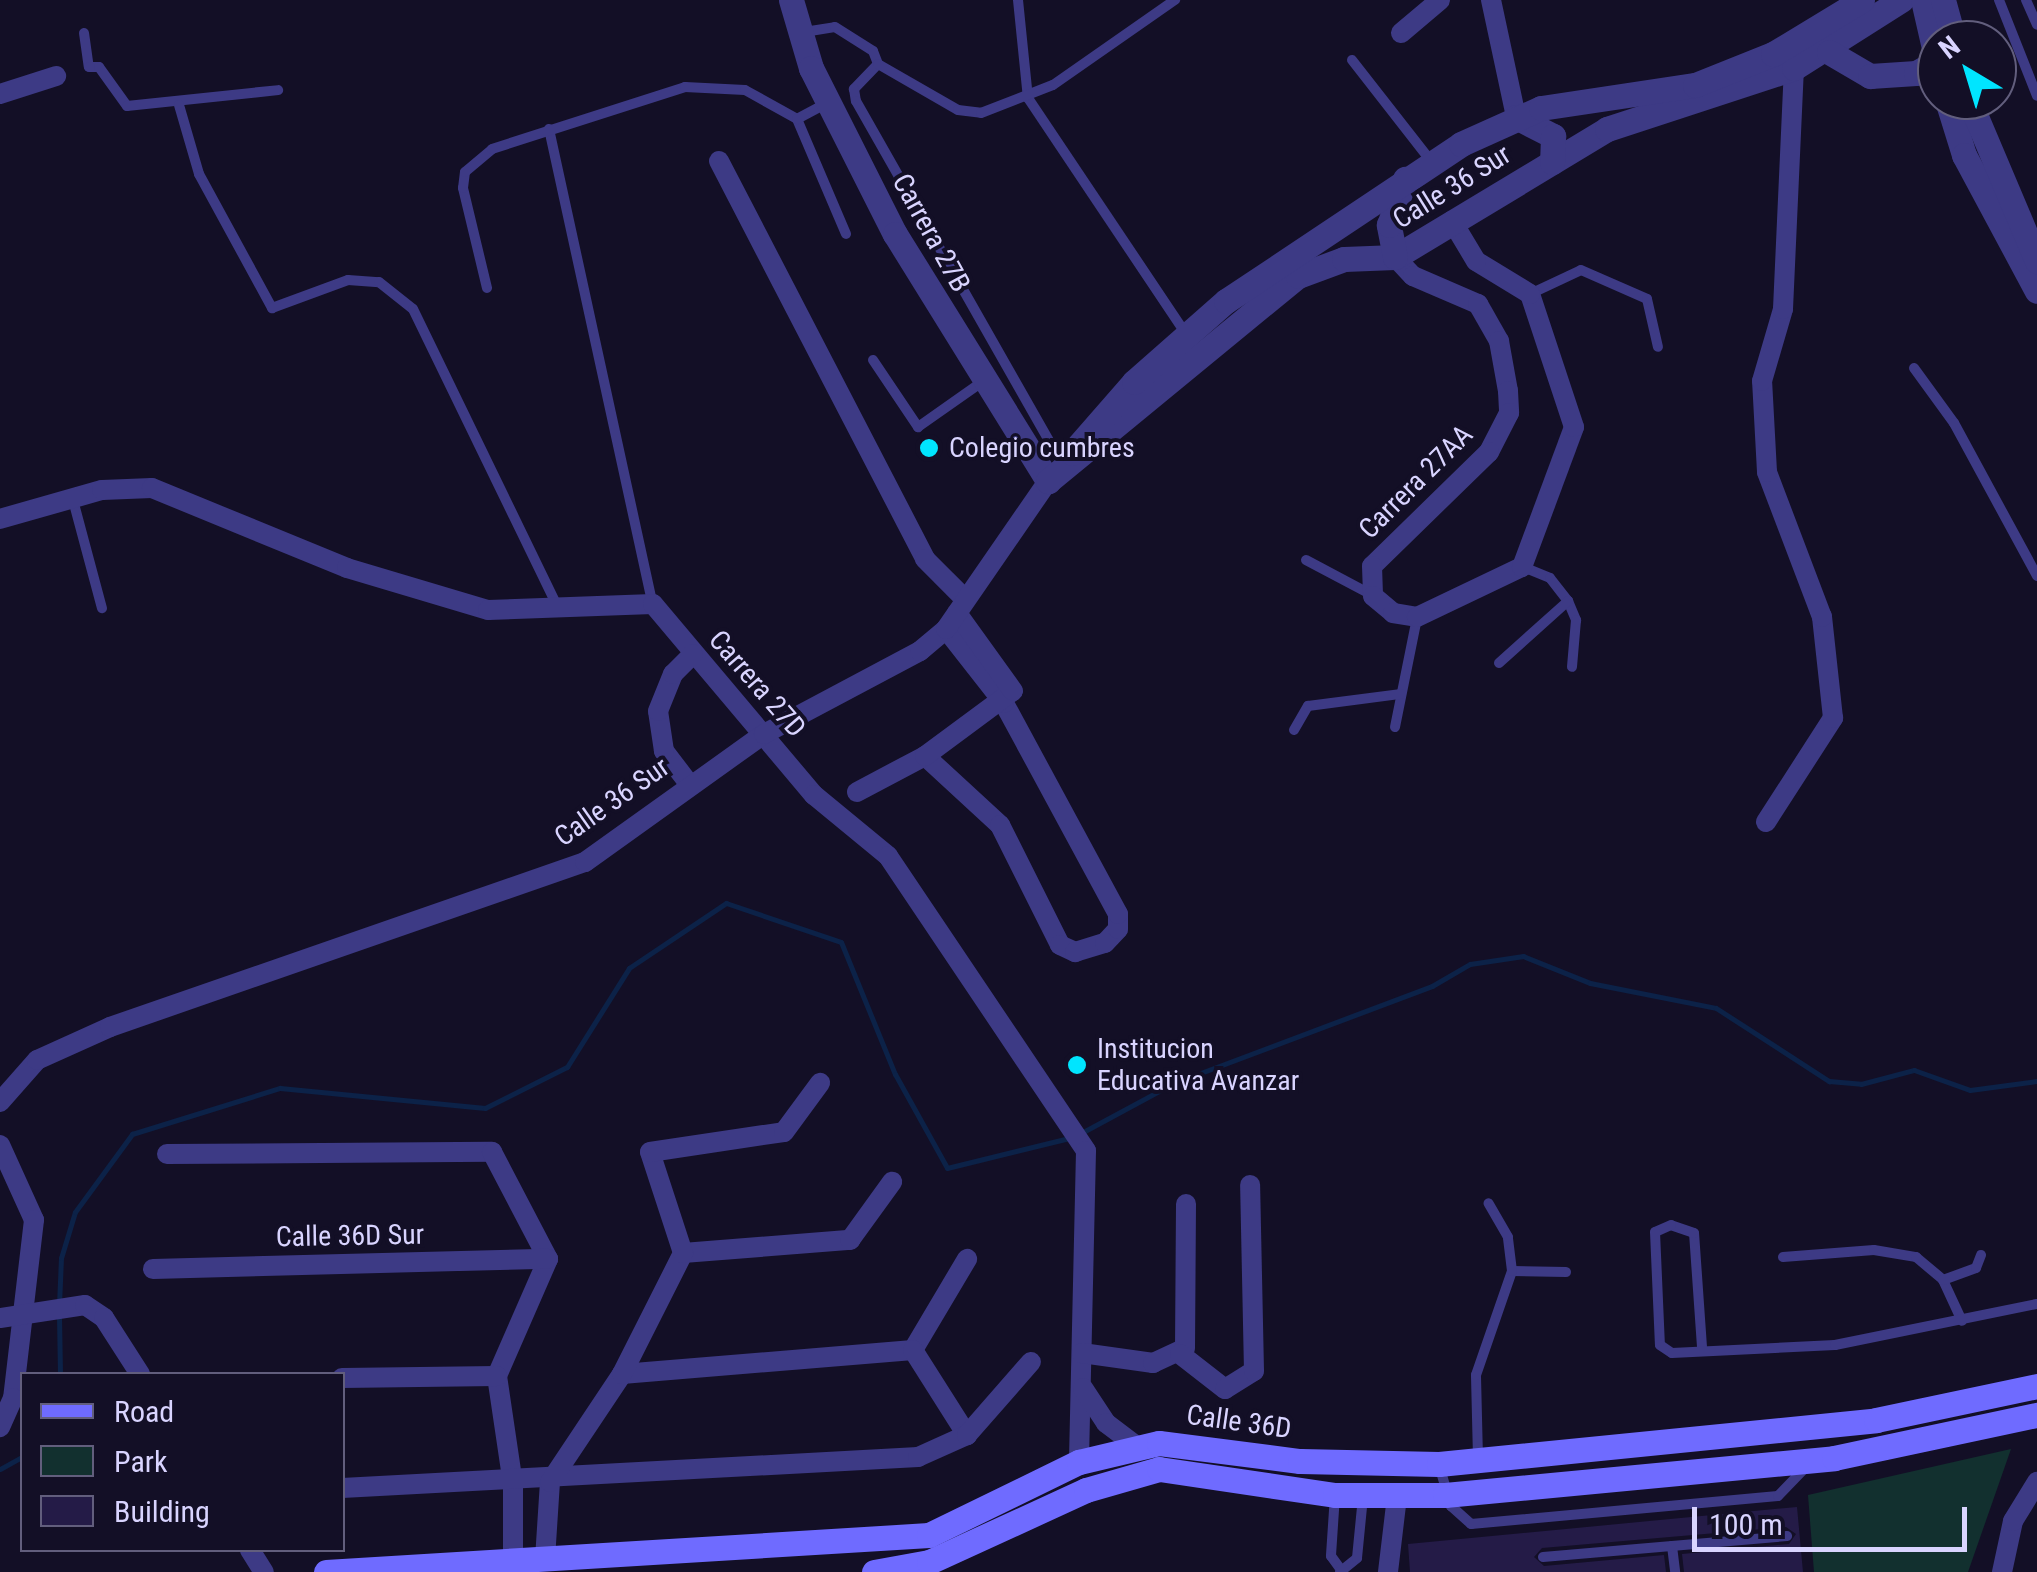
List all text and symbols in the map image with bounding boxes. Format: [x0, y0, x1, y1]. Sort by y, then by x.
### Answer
north arrow [1917, 20, 2017, 120]
text: N [1933, 29, 1966, 66]
street label: Calle 36 Sur [1387, 138, 1517, 236]
street label: Carrera 27B [885, 168, 977, 298]
street label: Carrera 27AA [1352, 418, 1480, 546]
place label: Colegio cumbres [949, 431, 1135, 465]
marker: Colegio cumbres [918, 437, 940, 459]
street label: Carrera 27D [701, 624, 813, 744]
street label: Calle 36 Sur [548, 750, 676, 854]
place label: Institucion Educativa Avanzar [1097, 1032, 1299, 1098]
marker: Institucion Educativa Avanzar [1066, 1054, 1088, 1076]
street label: Calle 36D Sur [276, 1218, 424, 1254]
legend [20, 1372, 345, 1552]
text: Road [114, 1394, 174, 1429]
street label: Calle 36D [1185, 1398, 1293, 1446]
text: Park [114, 1444, 168, 1479]
scale bar [1697, 1487, 1972, 1549]
text: Building [114, 1494, 210, 1529]
text: 100 m [1709, 1507, 1783, 1542]

